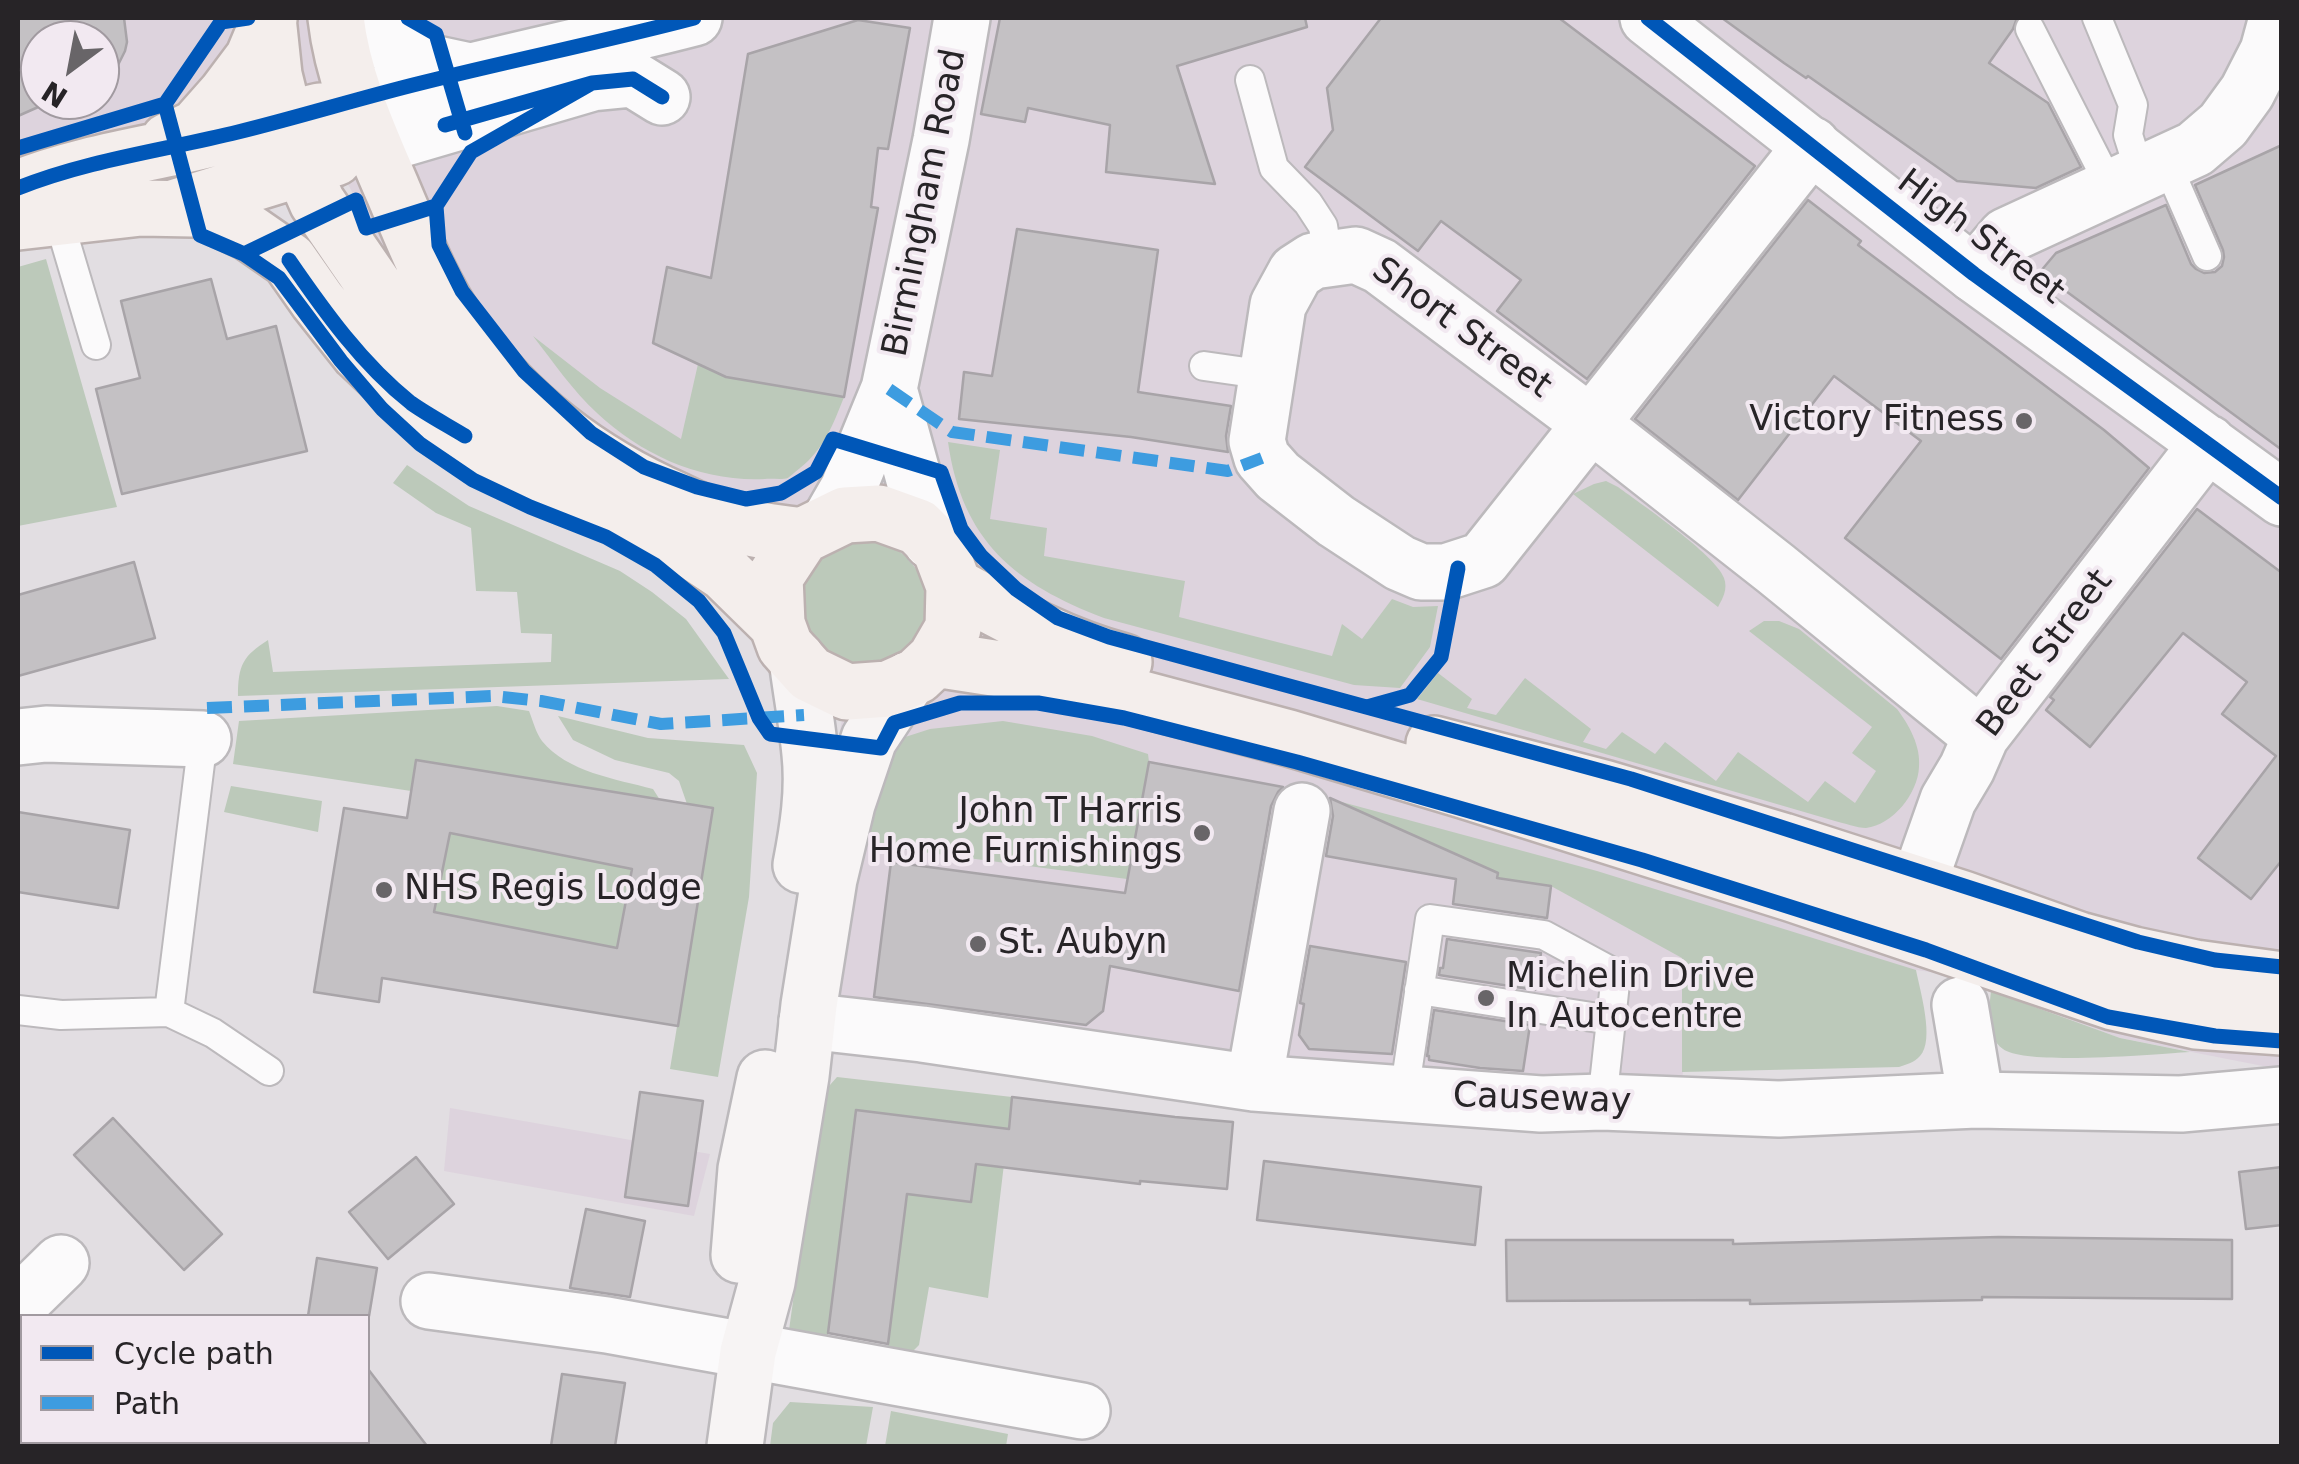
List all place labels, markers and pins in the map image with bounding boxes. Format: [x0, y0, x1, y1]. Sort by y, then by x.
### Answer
place label: Victory Fitness [1749, 400, 2004, 442]
marker: Victory Fitness [2013, 410, 2035, 432]
place label: John T Harris Home Furnishings [869, 792, 1182, 874]
marker: John T Harris Home Furnishings [1191, 822, 1213, 844]
place label: NHS Regis Lodge [404, 869, 702, 911]
marker: NHS Regis Lodge [373, 879, 395, 901]
place label: St. Aubyn [998, 923, 1167, 965]
marker: St. Aubyn [967, 933, 989, 955]
place label: Michelin Drive In Autocentre [1506, 957, 1755, 1039]
marker: Michelin Drive In Autocentre [1475, 987, 1497, 1009]

